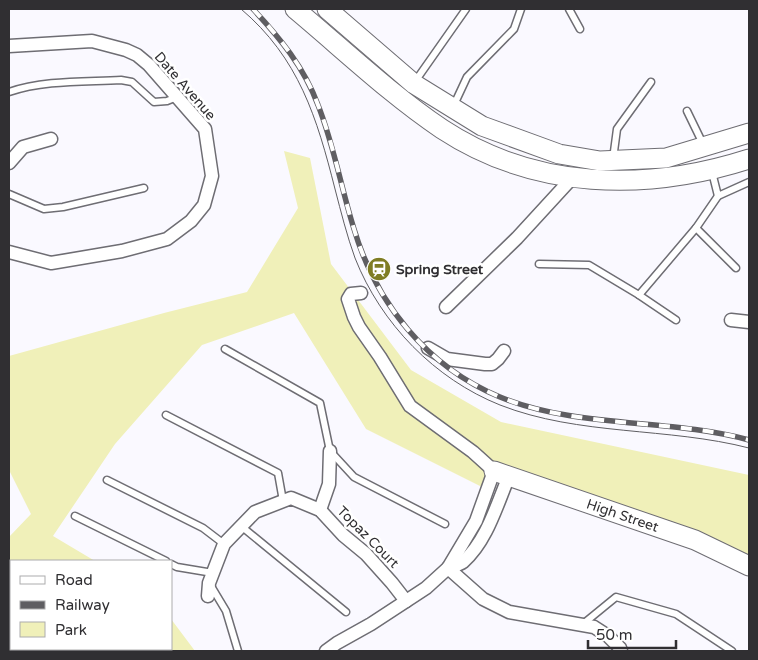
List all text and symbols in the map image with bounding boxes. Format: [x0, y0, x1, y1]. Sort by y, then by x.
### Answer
street label: Date Avenue [151, 48, 219, 124]
station icon: Spring Street [366, 256, 392, 282]
place label: Spring Street [396, 261, 484, 278]
street label: High Street [584, 495, 661, 536]
street label: Topaz Court [333, 502, 403, 572]
legend [10, 560, 172, 650]
text: Road [55, 571, 93, 589]
text: Railway [55, 596, 110, 614]
scale bar [588, 618, 676, 650]
text: Park [55, 621, 87, 639]
text: 50 m [596, 626, 633, 644]

